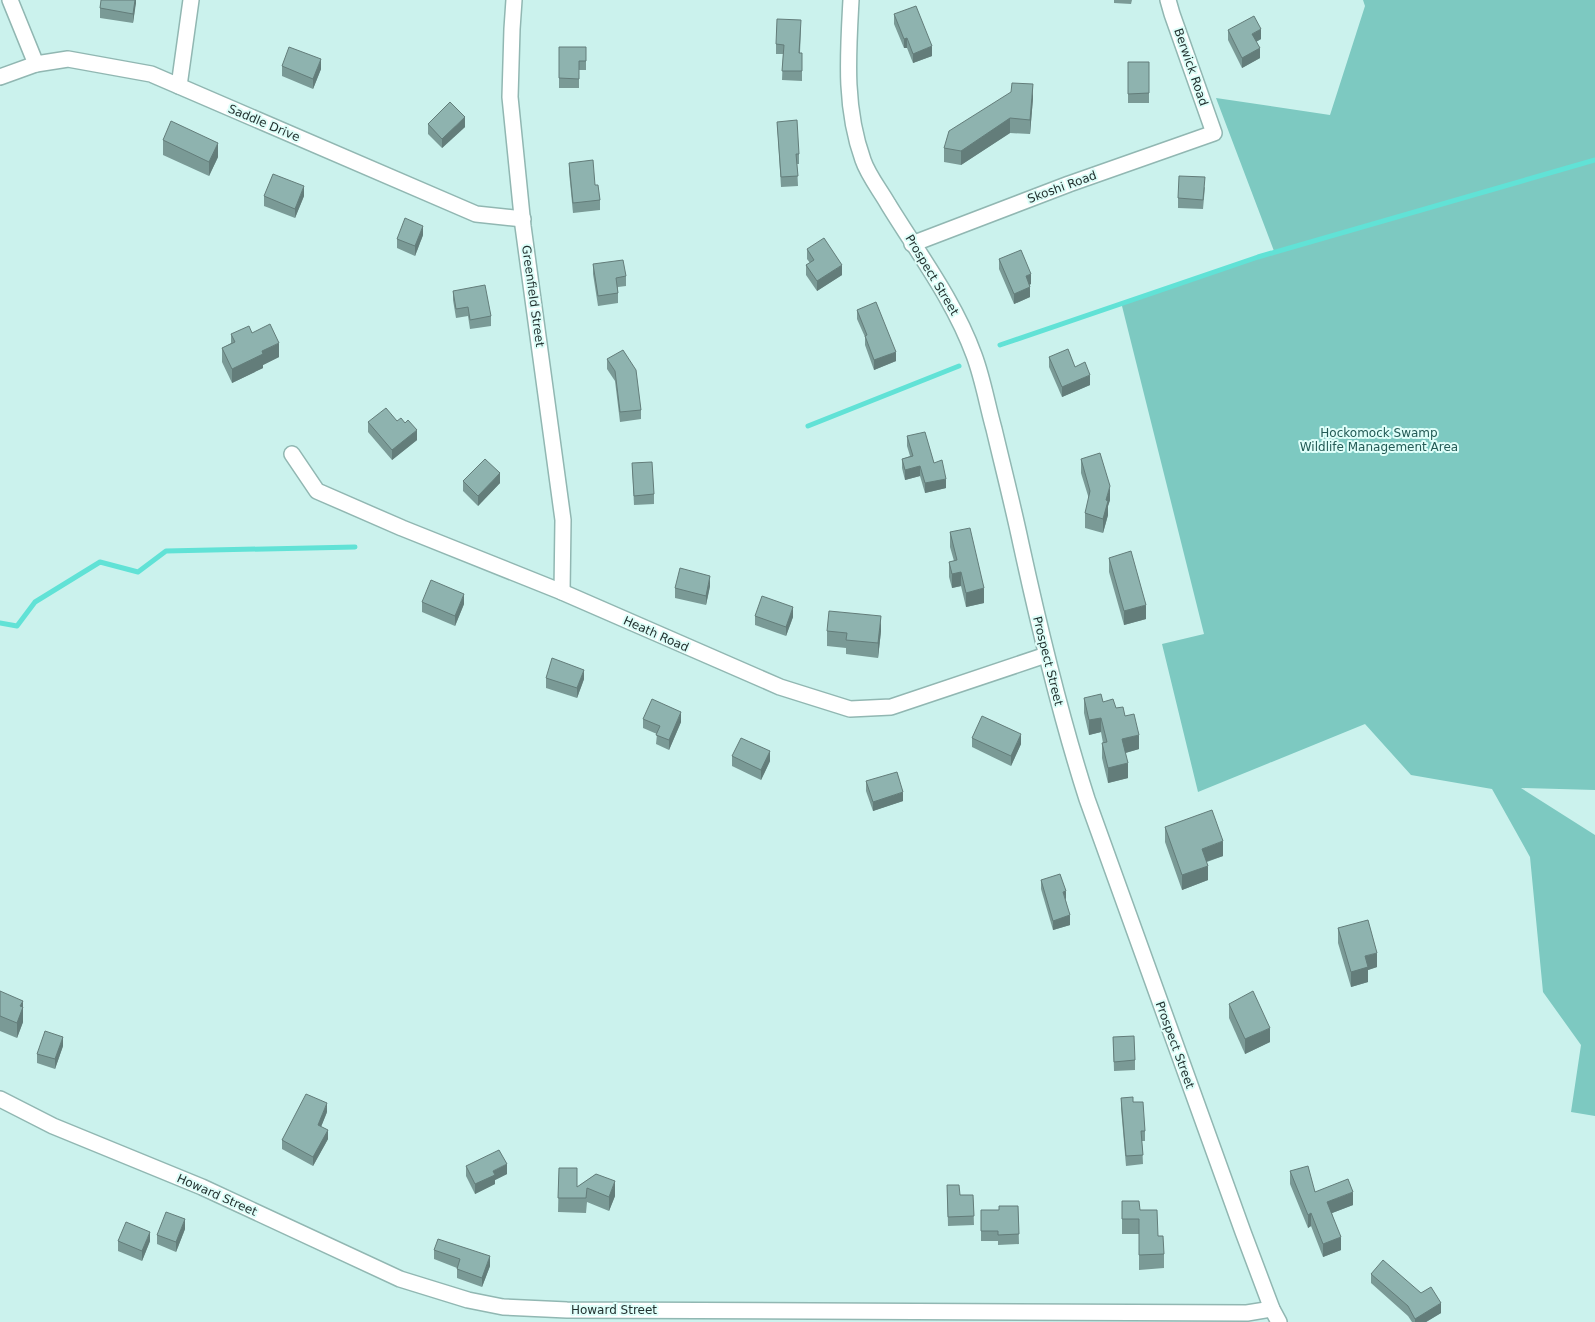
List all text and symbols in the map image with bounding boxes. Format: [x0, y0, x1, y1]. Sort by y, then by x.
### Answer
street label: Berwick Road [1171, 26, 1211, 108]
street label: Saddle Drive [226, 102, 302, 144]
street label: Skoshi Road [1025, 168, 1099, 206]
street label: Prospect Street [902, 232, 962, 318]
street label: Greenfield Street [519, 244, 547, 348]
park label: Hockomock Swamp Wildlife Management Area [1300, 426, 1458, 454]
street label: Heath Road [621, 613, 691, 655]
street label: Prospect Street [1030, 615, 1066, 708]
street label: Prospect Street [1153, 999, 1197, 1091]
street label: Howard Street [175, 1171, 259, 1219]
street label: Howard Street [571, 1303, 657, 1317]

